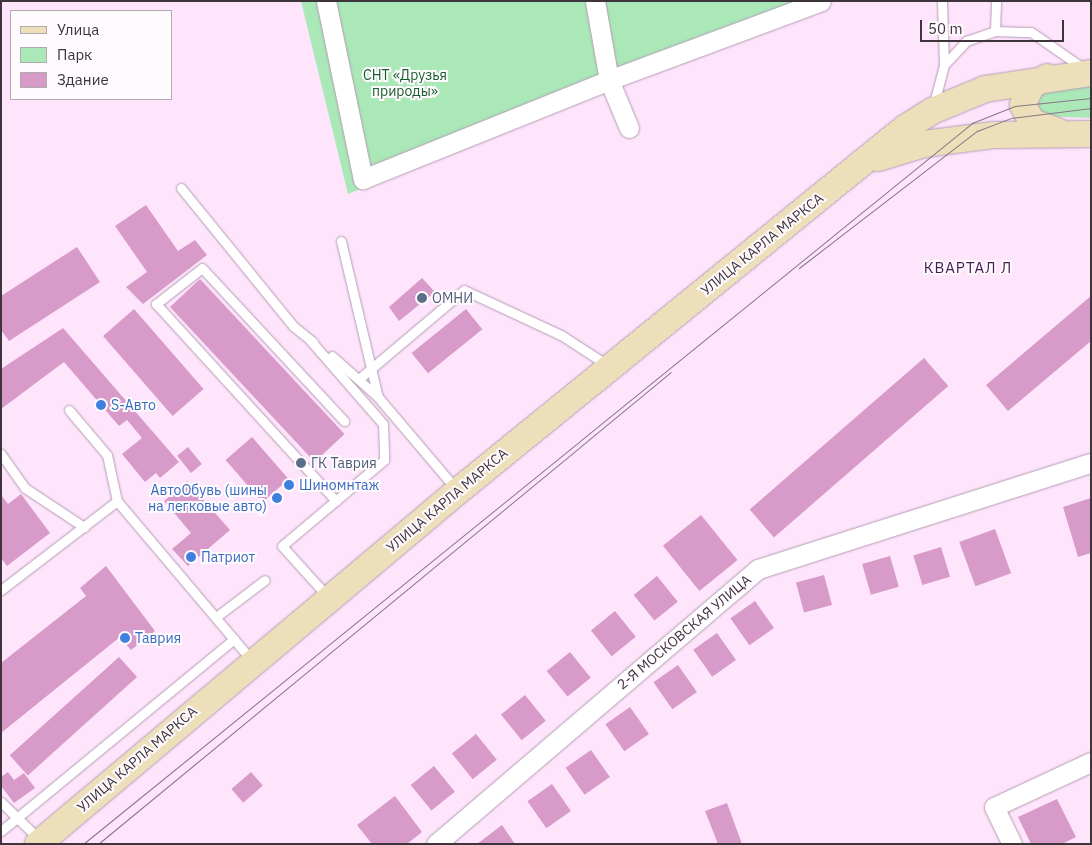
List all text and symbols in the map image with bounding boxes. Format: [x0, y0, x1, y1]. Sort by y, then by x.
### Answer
legend [10, 10, 172, 100]
scale bar [922, 10, 1066, 42]
text: 50 m [928, 19, 963, 38]
text: Улица [57, 20, 99, 39]
text: Парк [57, 45, 92, 64]
park label: СНТ «Друзья природы» [363, 67, 447, 100]
text: Здание [57, 70, 109, 89]
street label: УЛИЦА КАРЛА МАРКСА [697, 189, 827, 299]
district label: КВАРТАЛ Л [923, 259, 1013, 277]
place label: ОМНИ [432, 290, 473, 306]
marker: ОМНИ [416, 292, 428, 304]
place label: S-Авто [111, 397, 156, 413]
marker: S-Авто [95, 399, 107, 411]
street label: УЛИЦА КАРЛА МАРКСА [383, 444, 511, 556]
place label: ГК Таврия [311, 455, 377, 471]
marker: ГК Таврия [295, 457, 307, 469]
place label: Шиномнтаж [299, 477, 379, 493]
marker: Шиномнтаж [283, 479, 295, 491]
place label: АвтоОбувь (шины на легковые авто) [148, 482, 267, 514]
marker: АвтоОбувь (шины на легковые авто) [271, 492, 283, 504]
place label: Патриот [201, 549, 255, 565]
marker: Патриот [185, 551, 197, 563]
street label: 2-Я МОСКОВСКАЯ УЛИЦА [614, 571, 754, 693]
place label: Таврия [135, 630, 181, 646]
marker: Таврия [119, 632, 131, 644]
street label: УЛИЦА КАРЛА МАРКСА [74, 702, 200, 816]

